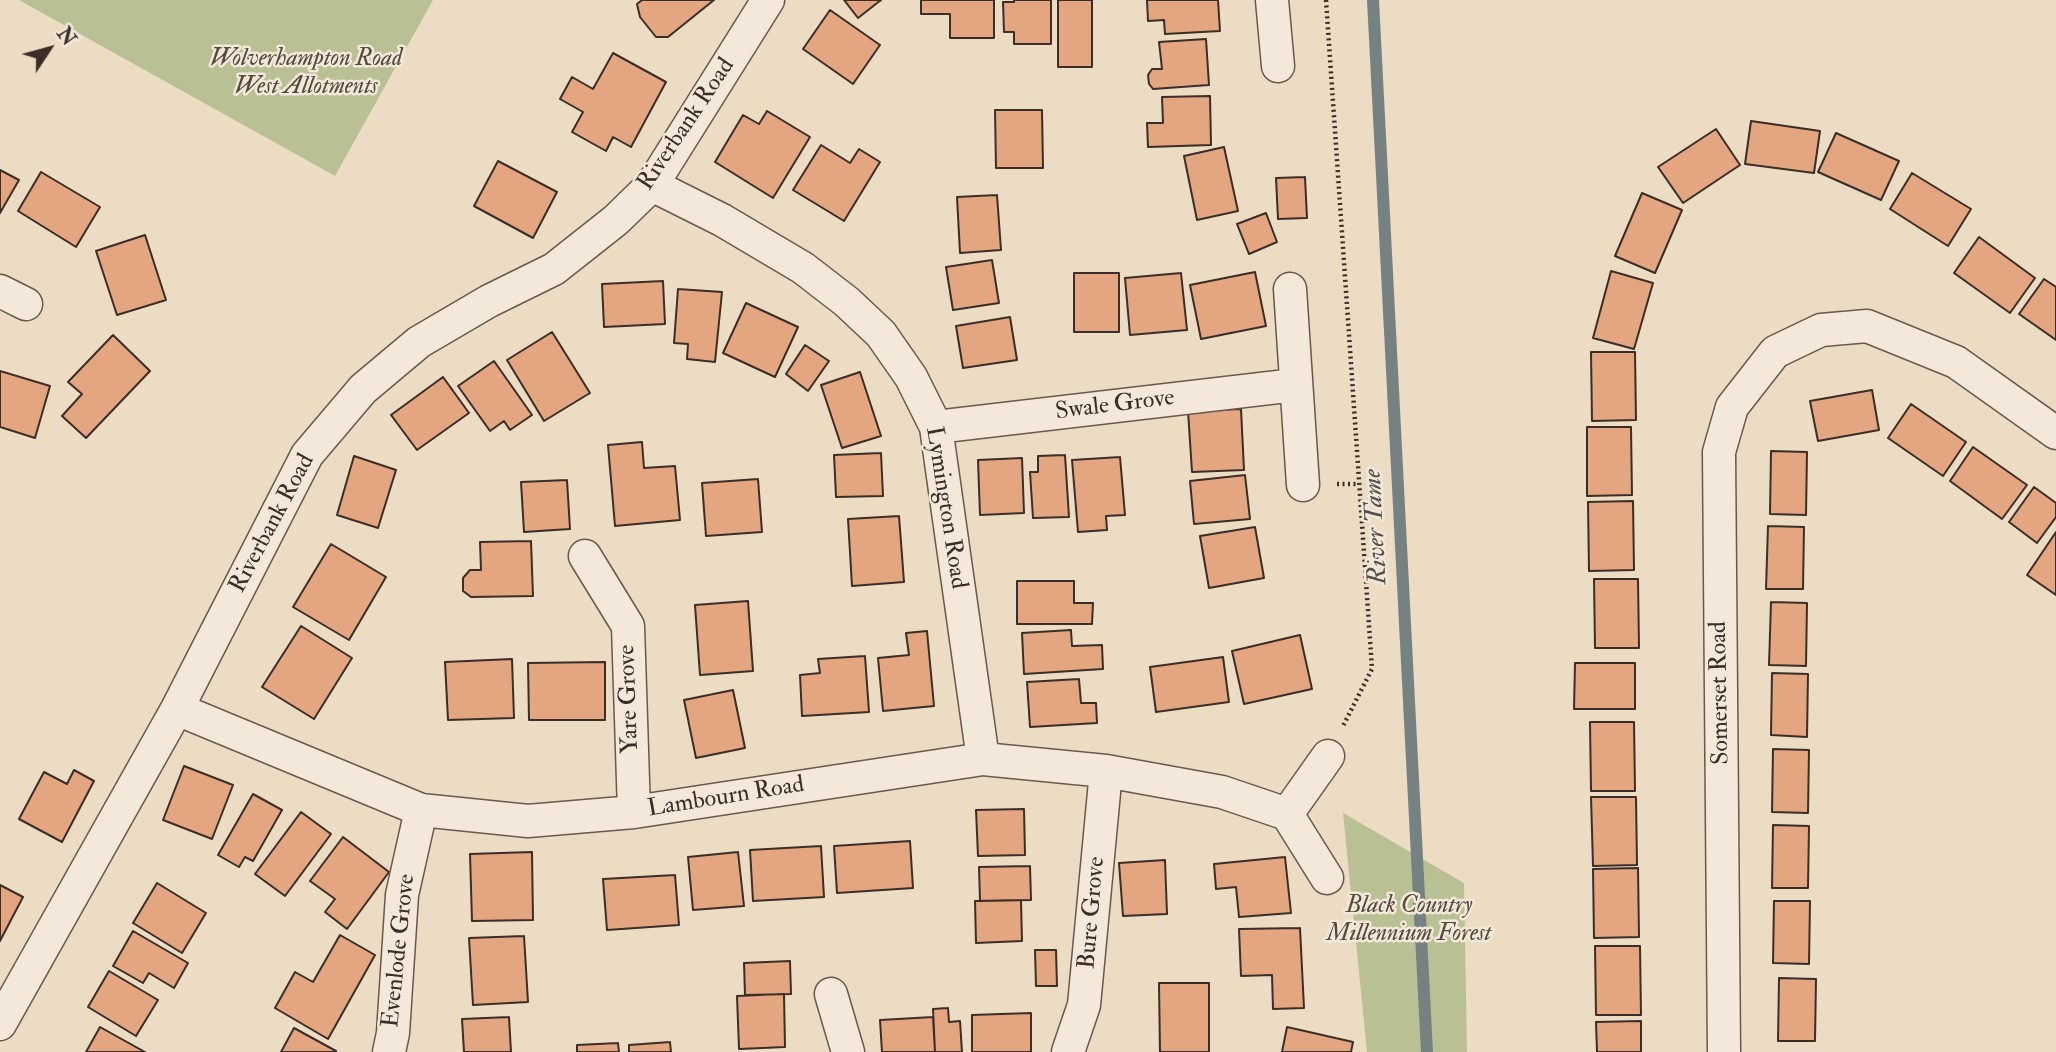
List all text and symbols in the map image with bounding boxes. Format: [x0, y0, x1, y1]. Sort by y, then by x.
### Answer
north arrow [14, 14, 84, 84]
text: N [51, 23, 81, 51]
park label: Wolverhampton Road West Allotments [210, 46, 402, 102]
street label: Riverbank Road [632, 53, 742, 197]
street label: Swale Grove [1054, 384, 1176, 428]
street label: Lymington Road [918, 425, 972, 591]
street label: Riverbank Road [224, 450, 322, 598]
water label: River Tame [1358, 468, 1396, 586]
street label: Somerset Road [1705, 621, 1737, 765]
street label: Yare Grove [614, 644, 646, 754]
street label: Lambourn Road [646, 771, 806, 825]
street label: Bure Grove [1074, 856, 1112, 970]
street label: Evenlode Grove [378, 873, 422, 1029]
park label: Black Country Millennium Forest [1327, 893, 1491, 949]

